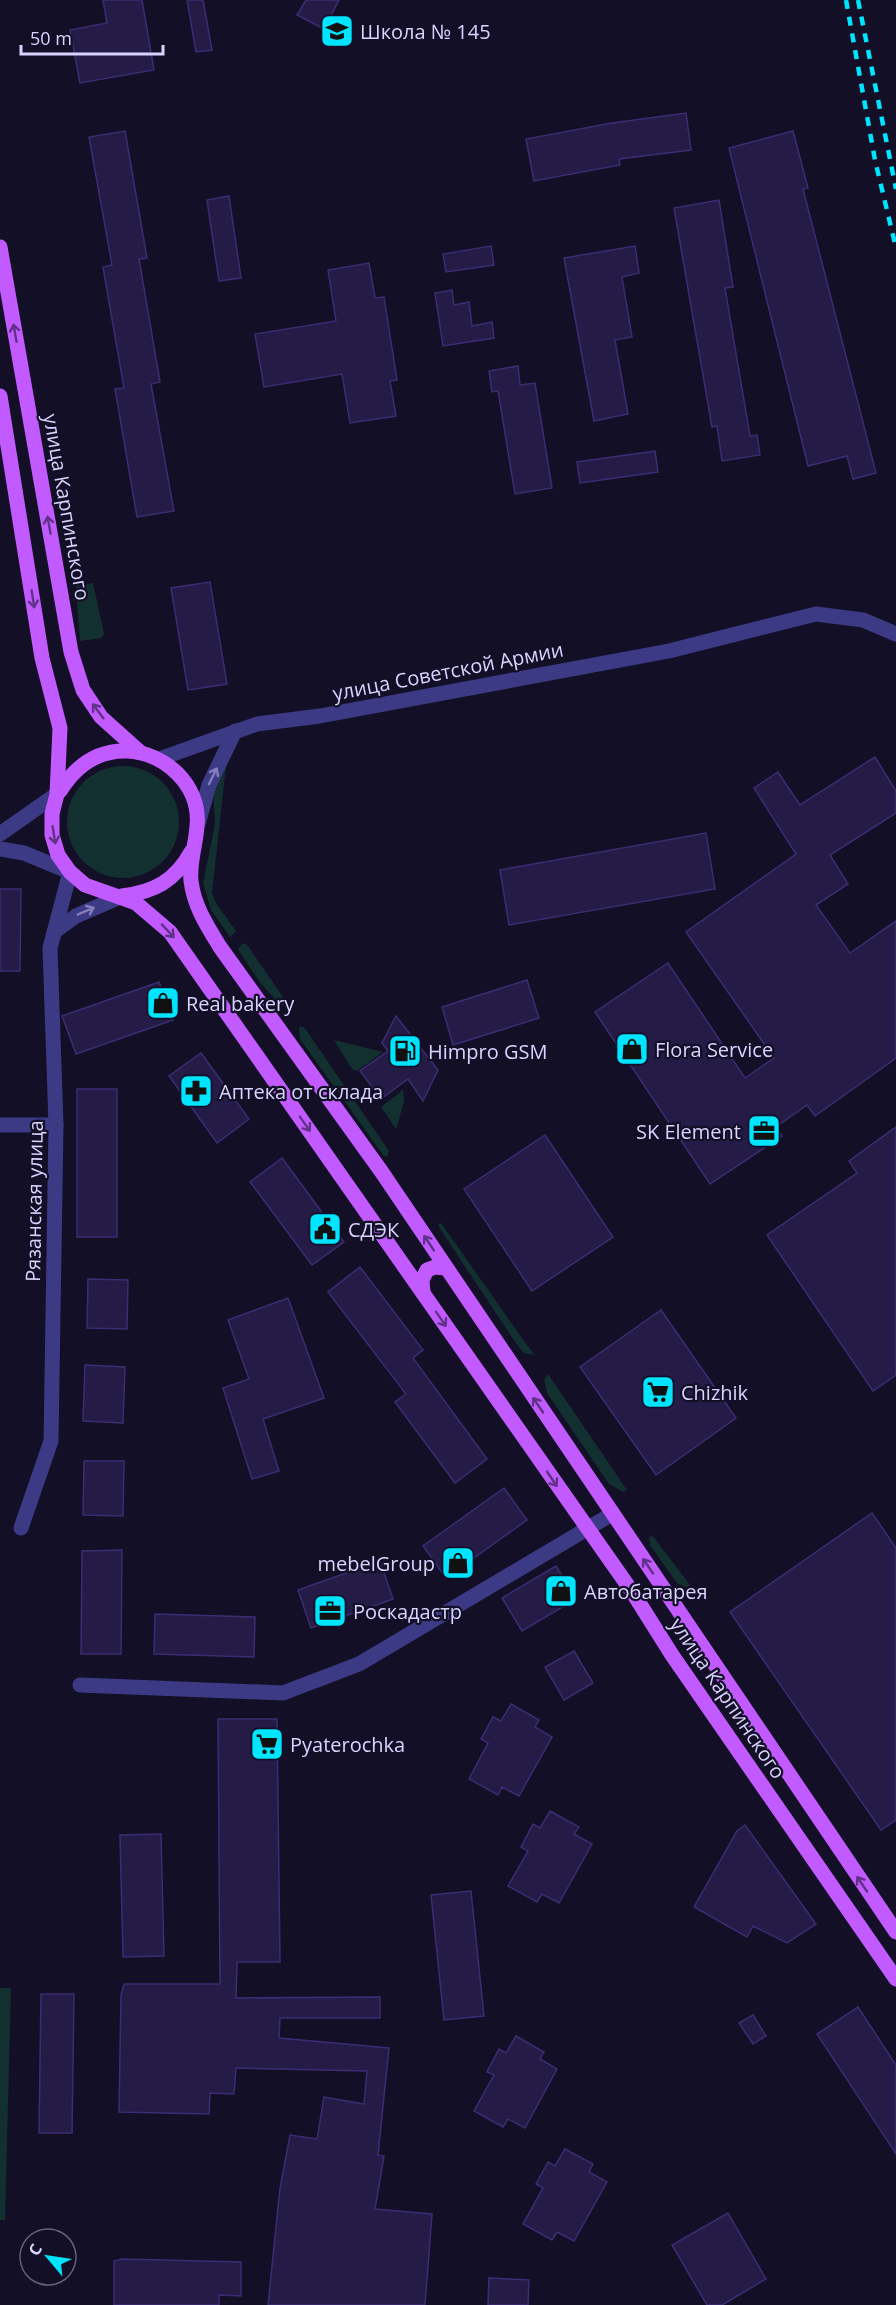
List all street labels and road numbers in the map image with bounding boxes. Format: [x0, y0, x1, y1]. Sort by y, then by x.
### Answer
street label: улица Карпинского [37, 412, 97, 602]
street label: улица Советской Армии [330, 635, 566, 707]
street label: Рязанская улица [19, 1120, 49, 1282]
street label: улица Карпинского [664, 1612, 792, 1784]

